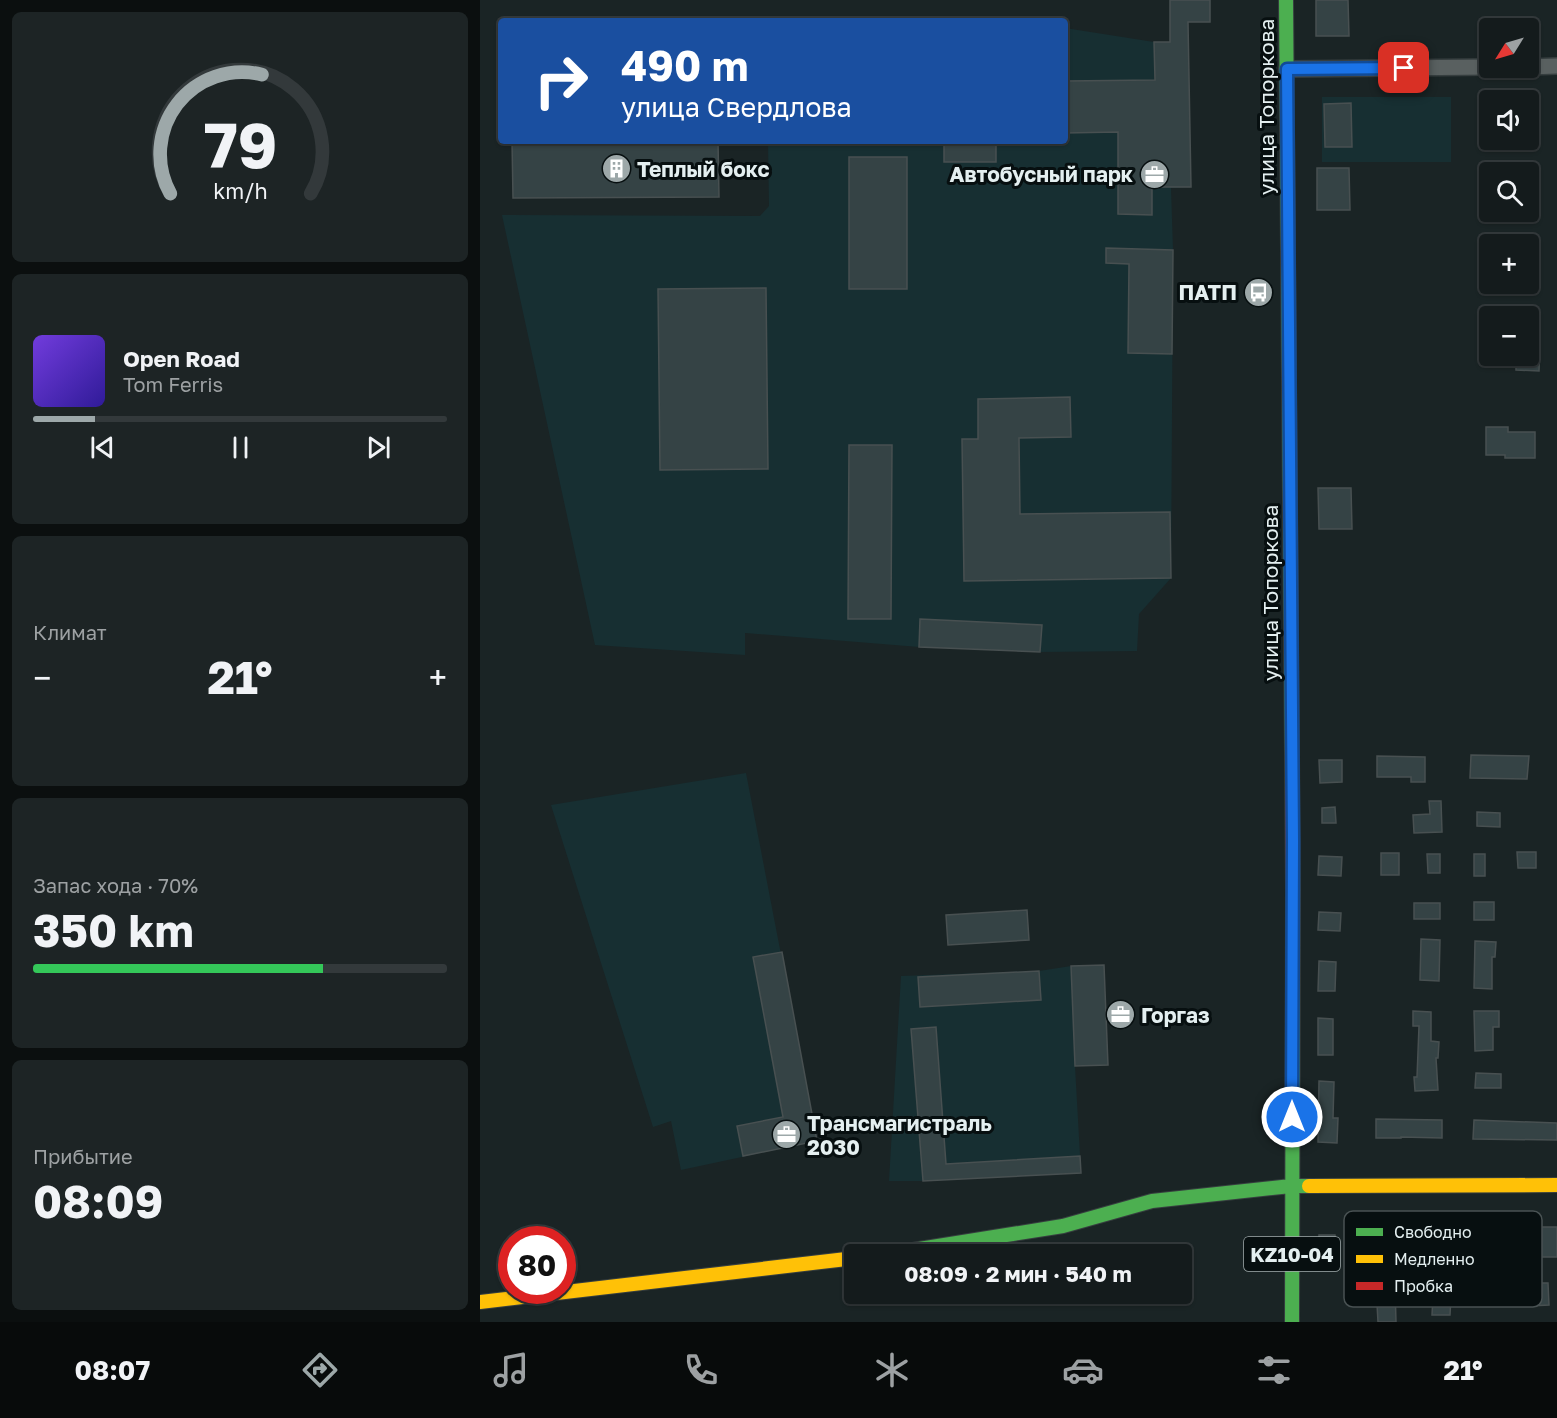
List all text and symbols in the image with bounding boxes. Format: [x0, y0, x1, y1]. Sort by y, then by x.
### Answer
north arrow [1479, 18, 1539, 78]
map controls [1479, 18, 1539, 366]
street label: улица Топоркова [1253, 19, 1279, 195]
text: 490 m [621, 40, 748, 90]
icon: right [522, 42, 600, 120]
pin [1378, 42, 1429, 93]
icon: arrive [1387, 51, 1420, 84]
button: sound [1479, 90, 1539, 150]
text: улица Свердлова [621, 91, 852, 123]
text: 79 [203, 107, 277, 182]
building icon: Теплый бокс [600, 153, 632, 185]
place label: Теплый бокс [637, 156, 770, 182]
office icon: Автобусный парк [1138, 158, 1170, 190]
place label: Автобусный парк [950, 161, 1133, 187]
button: search [1479, 162, 1539, 222]
text: km/h [213, 178, 267, 204]
button: + [1479, 234, 1539, 294]
bus stop icon: ПАТП [1242, 276, 1274, 308]
place label: ПАТП [1178, 279, 1237, 305]
button: − [1479, 306, 1539, 366]
text: Open Road [123, 345, 240, 372]
text: Tom Ferris [123, 372, 223, 396]
icon: previous [86, 431, 119, 464]
icon: pause [224, 431, 257, 464]
icon: next [362, 431, 395, 464]
street label: улица Топоркова [1257, 505, 1283, 681]
text: Климат [33, 620, 107, 644]
text: 21° [207, 650, 273, 704]
text: − [33, 658, 51, 697]
text: + [429, 658, 447, 697]
text: Запас хода · 70% [33, 873, 198, 897]
text: 350 km [33, 903, 194, 957]
office icon: Горгаз [1104, 999, 1136, 1031]
place label: Горгаз [1141, 1002, 1210, 1028]
position arrow [1260, 1085, 1324, 1149]
place label: Трансмагистраль 2030 [807, 1110, 992, 1160]
office icon: Трансмагистраль 2030 [770, 1119, 802, 1151]
text: Прибытие [33, 1144, 133, 1168]
text: 08:09 [33, 1174, 163, 1228]
legend [1344, 1211, 1542, 1307]
text: Свободно [1394, 1222, 1472, 1242]
speed limit sign: 80 [498, 1226, 576, 1304]
road number: KZ10-04 [1244, 1237, 1340, 1271]
text: Медленно [1394, 1249, 1475, 1269]
text: 08:09 · 2 мин · 540 m [904, 1260, 1132, 1287]
text: Пробка [1394, 1276, 1453, 1296]
icon: directions [299, 1349, 341, 1391]
icon: music [490, 1349, 532, 1391]
icon: phone [680, 1349, 722, 1391]
icon: climate [871, 1349, 913, 1391]
icon: car [1062, 1349, 1104, 1391]
icon: filters [1253, 1349, 1295, 1391]
text: 08:07 [74, 1354, 150, 1386]
text: 21° [1443, 1354, 1483, 1386]

